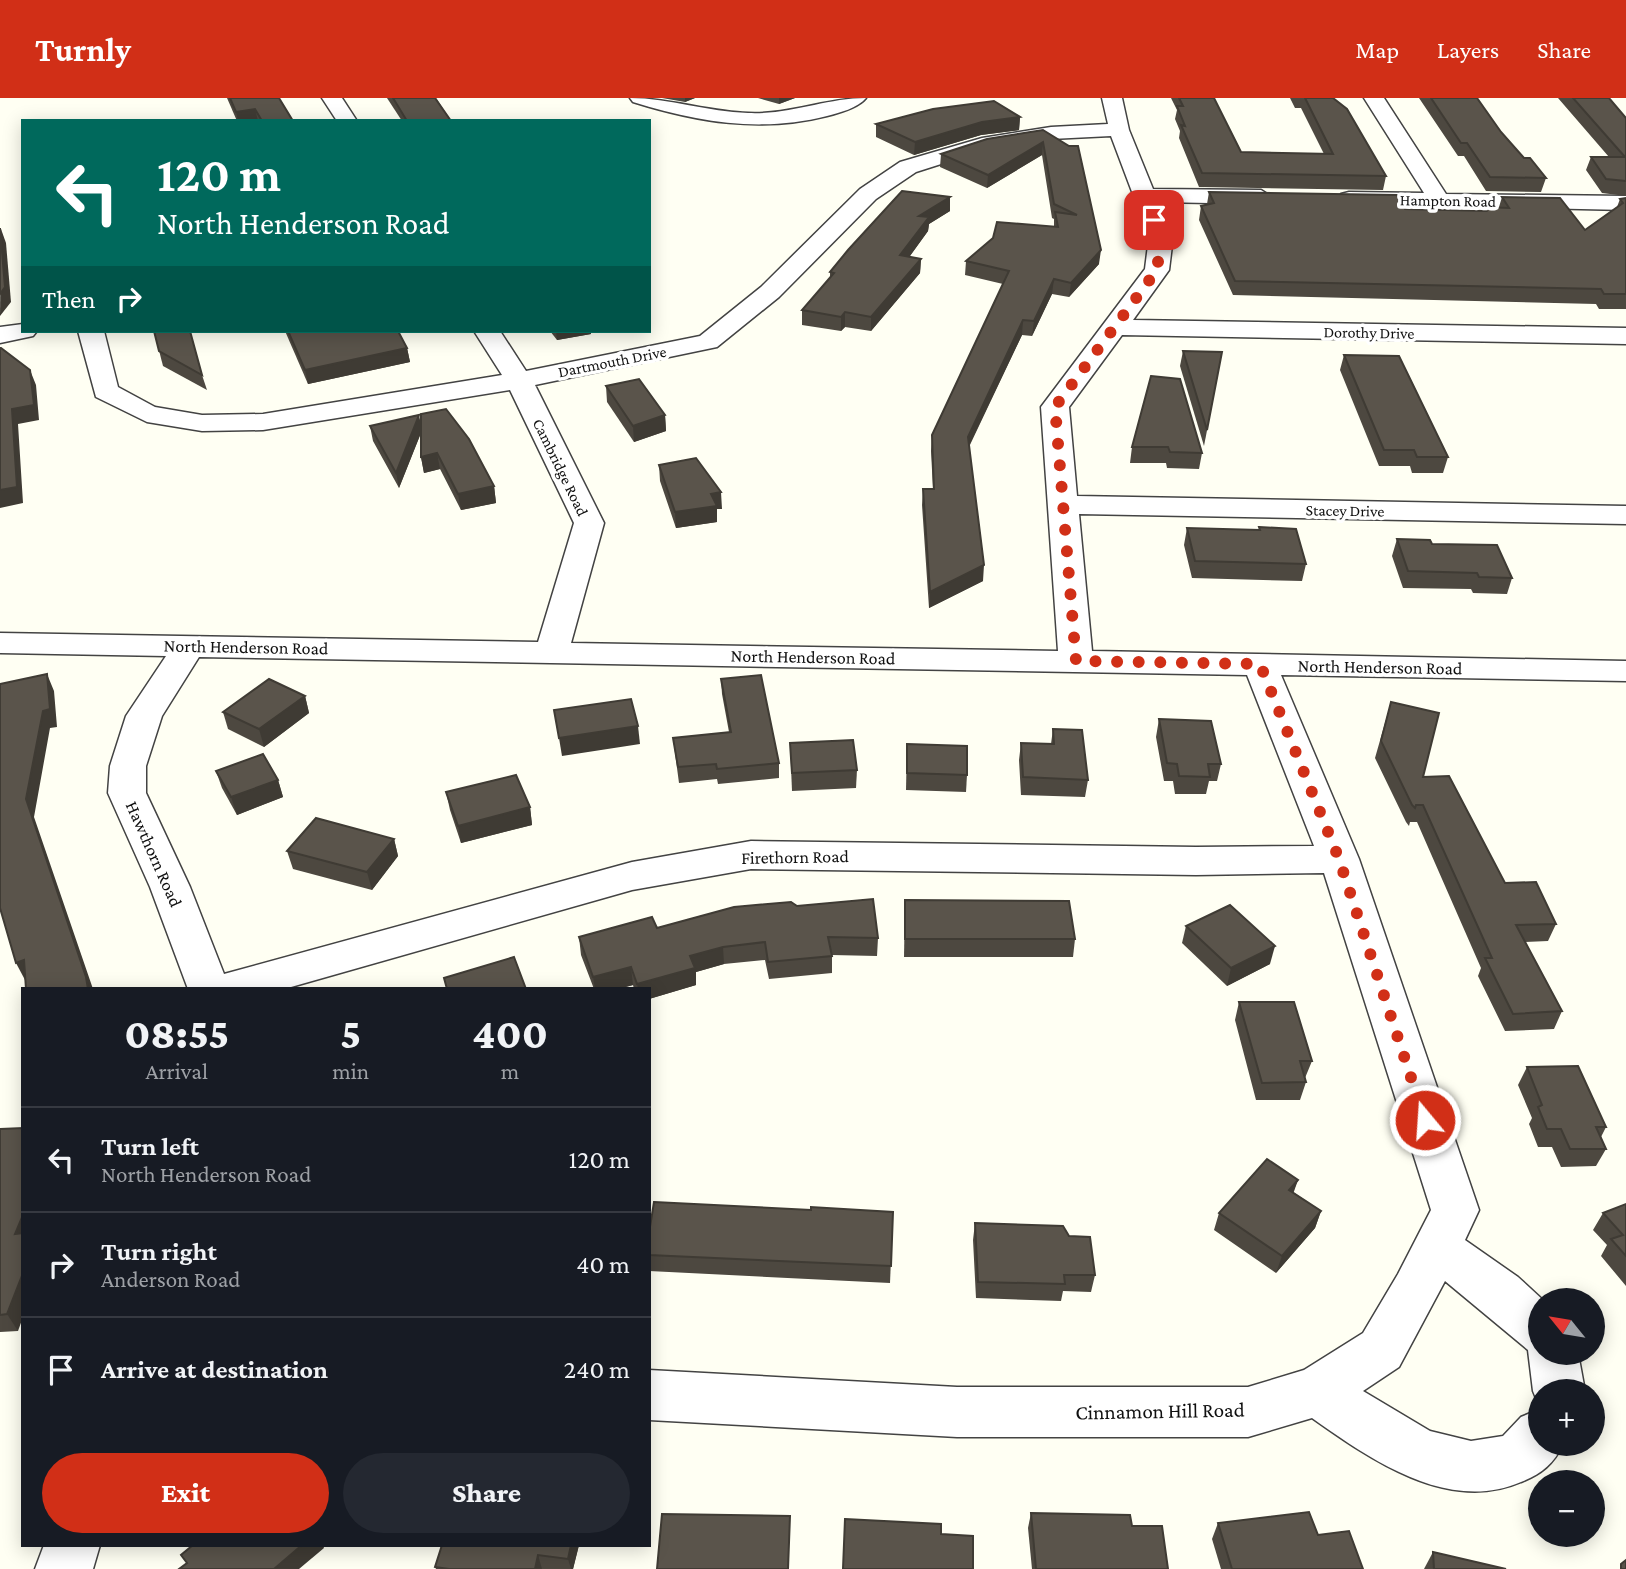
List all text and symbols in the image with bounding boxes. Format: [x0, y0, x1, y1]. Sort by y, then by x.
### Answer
text: Turnly [35, 31, 131, 68]
text: Map [1355, 36, 1399, 63]
text: Layers [1437, 36, 1499, 63]
text: Share [1537, 36, 1591, 63]
icon: left [42, 147, 133, 238]
text: 120 m [157, 147, 281, 202]
pin [1124, 190, 1184, 250]
street label: Hampton Road [1400, 191, 1497, 211]
icon: arrive [1135, 201, 1173, 239]
text: North Henderson Road [157, 205, 450, 241]
icon: right [110, 280, 148, 318]
text: Then [42, 285, 96, 314]
street label: Dorothy Drive [1323, 323, 1415, 343]
street label: Dartmouth Drive [556, 343, 668, 380]
street label: Cambridge Road [529, 416, 592, 520]
street label: Stacey Drive [1305, 501, 1385, 521]
street label: North Henderson Road [164, 636, 329, 658]
street label: North Henderson Road [731, 646, 896, 668]
street label: North Henderson Road [1298, 656, 1463, 678]
street label: Hawthorn Road [122, 798, 187, 911]
street label: Firethorn Road [741, 846, 850, 868]
text: 08:55 [124, 1010, 229, 1057]
text: 5 [340, 1010, 361, 1057]
text: 400 [472, 1010, 548, 1057]
text: Arrival [145, 1058, 208, 1084]
text: min [332, 1058, 369, 1084]
text: m [501, 1058, 519, 1084]
position arrow [1388, 1083, 1462, 1157]
text: Turn left [101, 1132, 199, 1161]
icon: left [42, 1141, 80, 1179]
text: 120 m [569, 1145, 630, 1174]
text: North Henderson Road [101, 1161, 311, 1187]
text: Turn right [101, 1237, 217, 1266]
icon: right [42, 1246, 80, 1284]
text: 40 m [576, 1250, 630, 1279]
text: Anderson Road [101, 1266, 240, 1292]
north arrow [1528, 1288, 1605, 1365]
map controls [1528, 1288, 1605, 1547]
icon: arrive [42, 1351, 80, 1389]
text: Arrive at destination [101, 1355, 328, 1384]
text: 240 m [564, 1355, 630, 1384]
button: + [1528, 1379, 1605, 1456]
street label: Cinnamon Hill Road [1075, 1398, 1245, 1424]
button: Exit [42, 1453, 329, 1533]
button: Share [343, 1453, 630, 1533]
button: − [1528, 1470, 1605, 1547]

